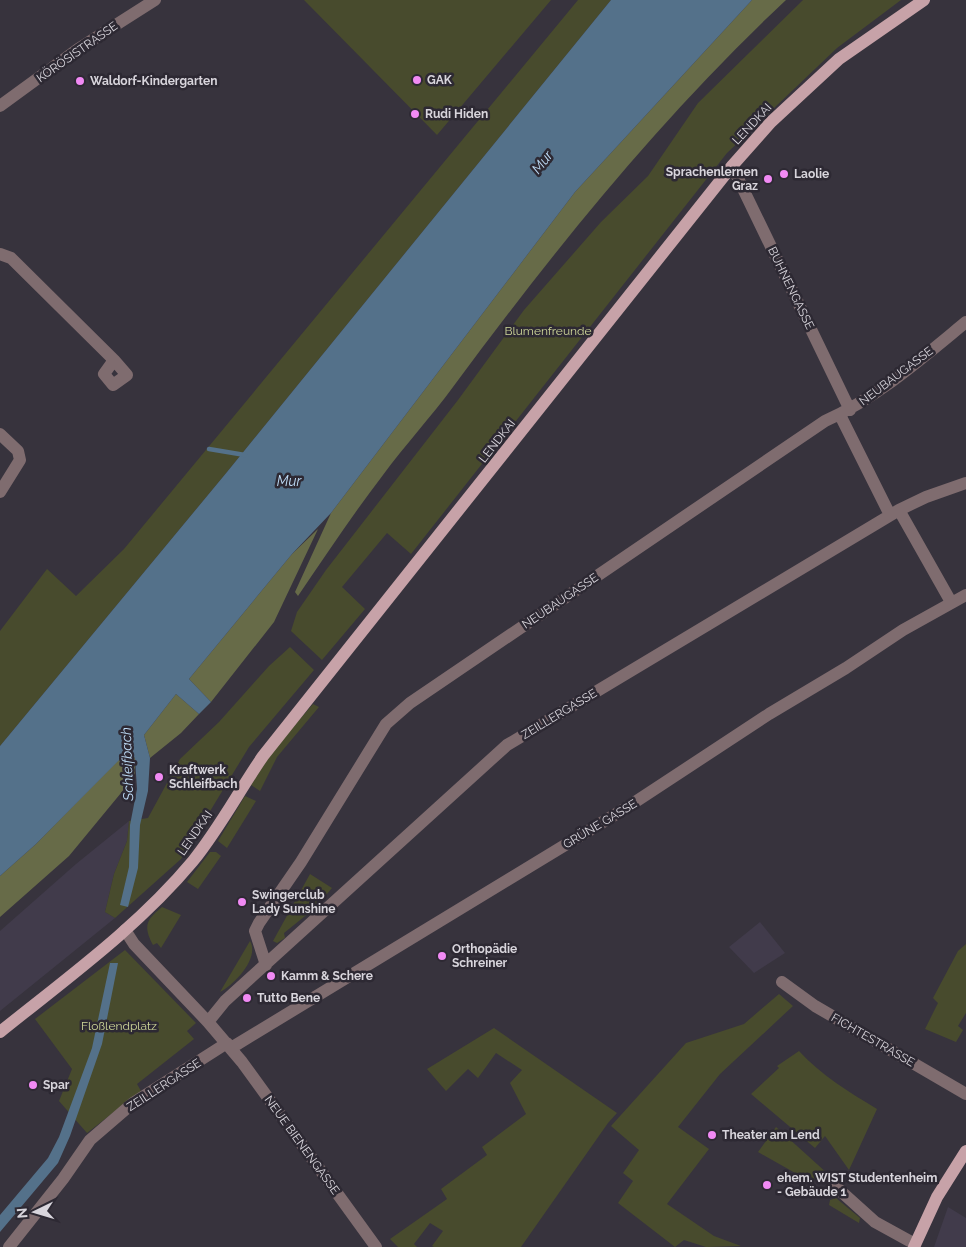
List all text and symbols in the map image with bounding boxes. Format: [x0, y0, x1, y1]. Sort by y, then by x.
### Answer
street label: KÖRÖSISTRASSE [34, 19, 120, 85]
place label: GAK [427, 73, 453, 87]
place label: Waldorf-Kindergarten [90, 74, 218, 88]
marker: GAK [411, 74, 423, 86]
marker: Waldorf-Kindergarten [74, 75, 86, 87]
street label: LENDKAI [730, 101, 774, 147]
place label: Rudi Hiden [425, 107, 488, 121]
marker: Rudi Hiden [409, 108, 421, 120]
water label: Mur [528, 146, 557, 177]
place label: Sprachenlernen Graz [666, 165, 758, 193]
place label: Laolie [794, 167, 829, 181]
marker: Laolie [778, 168, 790, 180]
marker: Sprachenlernen Graz [762, 173, 774, 185]
street label: BUHNENGASSE [765, 244, 817, 332]
park label: Blumenfreunde [504, 324, 592, 338]
street label: NEUBAUGASSE [856, 344, 936, 408]
street label: LENDKAI [476, 417, 518, 465]
water label: Mur [277, 473, 302, 489]
street label: NEUBAUGASSE [519, 570, 601, 632]
street label: ZEILLERGASSE [519, 686, 599, 742]
water label: Schleifbach [118, 727, 136, 802]
place label: Kraftwerk Schleifbach [169, 763, 237, 791]
marker: Kraftwerk Schleifbach [153, 771, 165, 783]
street label: GRÜNE GASSE [561, 796, 639, 852]
street label: LENDKAI [175, 808, 215, 858]
place label: Swingerclub Lady Sunshine [252, 888, 335, 916]
marker: Swingerclub Lady Sunshine [236, 896, 248, 908]
place label: Orthopädie Schreiner [452, 942, 517, 970]
marker: Orthopädie Schreiner [436, 950, 448, 962]
place label: Kamm & Schere [281, 969, 373, 983]
marker: Kamm & Schere [265, 970, 277, 982]
place label: Tutto Bene [257, 991, 320, 1005]
marker: Tutto Bene [241, 992, 253, 1004]
street label: FICHTESTRASSE [829, 1010, 917, 1070]
park label: Floßlendplatz [81, 1019, 157, 1033]
street label: ZEILLERGASSE [124, 1056, 204, 1114]
place label: Spar [43, 1078, 70, 1092]
marker: Spar [27, 1079, 39, 1091]
street label: NEUE BIENENGASSE [261, 1093, 343, 1197]
place label: Theater am Lend [722, 1128, 820, 1142]
marker: Theater am Lend [706, 1129, 718, 1141]
place label: ehem. WIST Studentenheim - Gebäude 1 [777, 1171, 937, 1199]
marker: ehem. WIST Studentenheim - Gebäude 1 [761, 1179, 773, 1191]
north arrow [10, 1187, 60, 1237]
text: N [14, 1207, 30, 1219]

